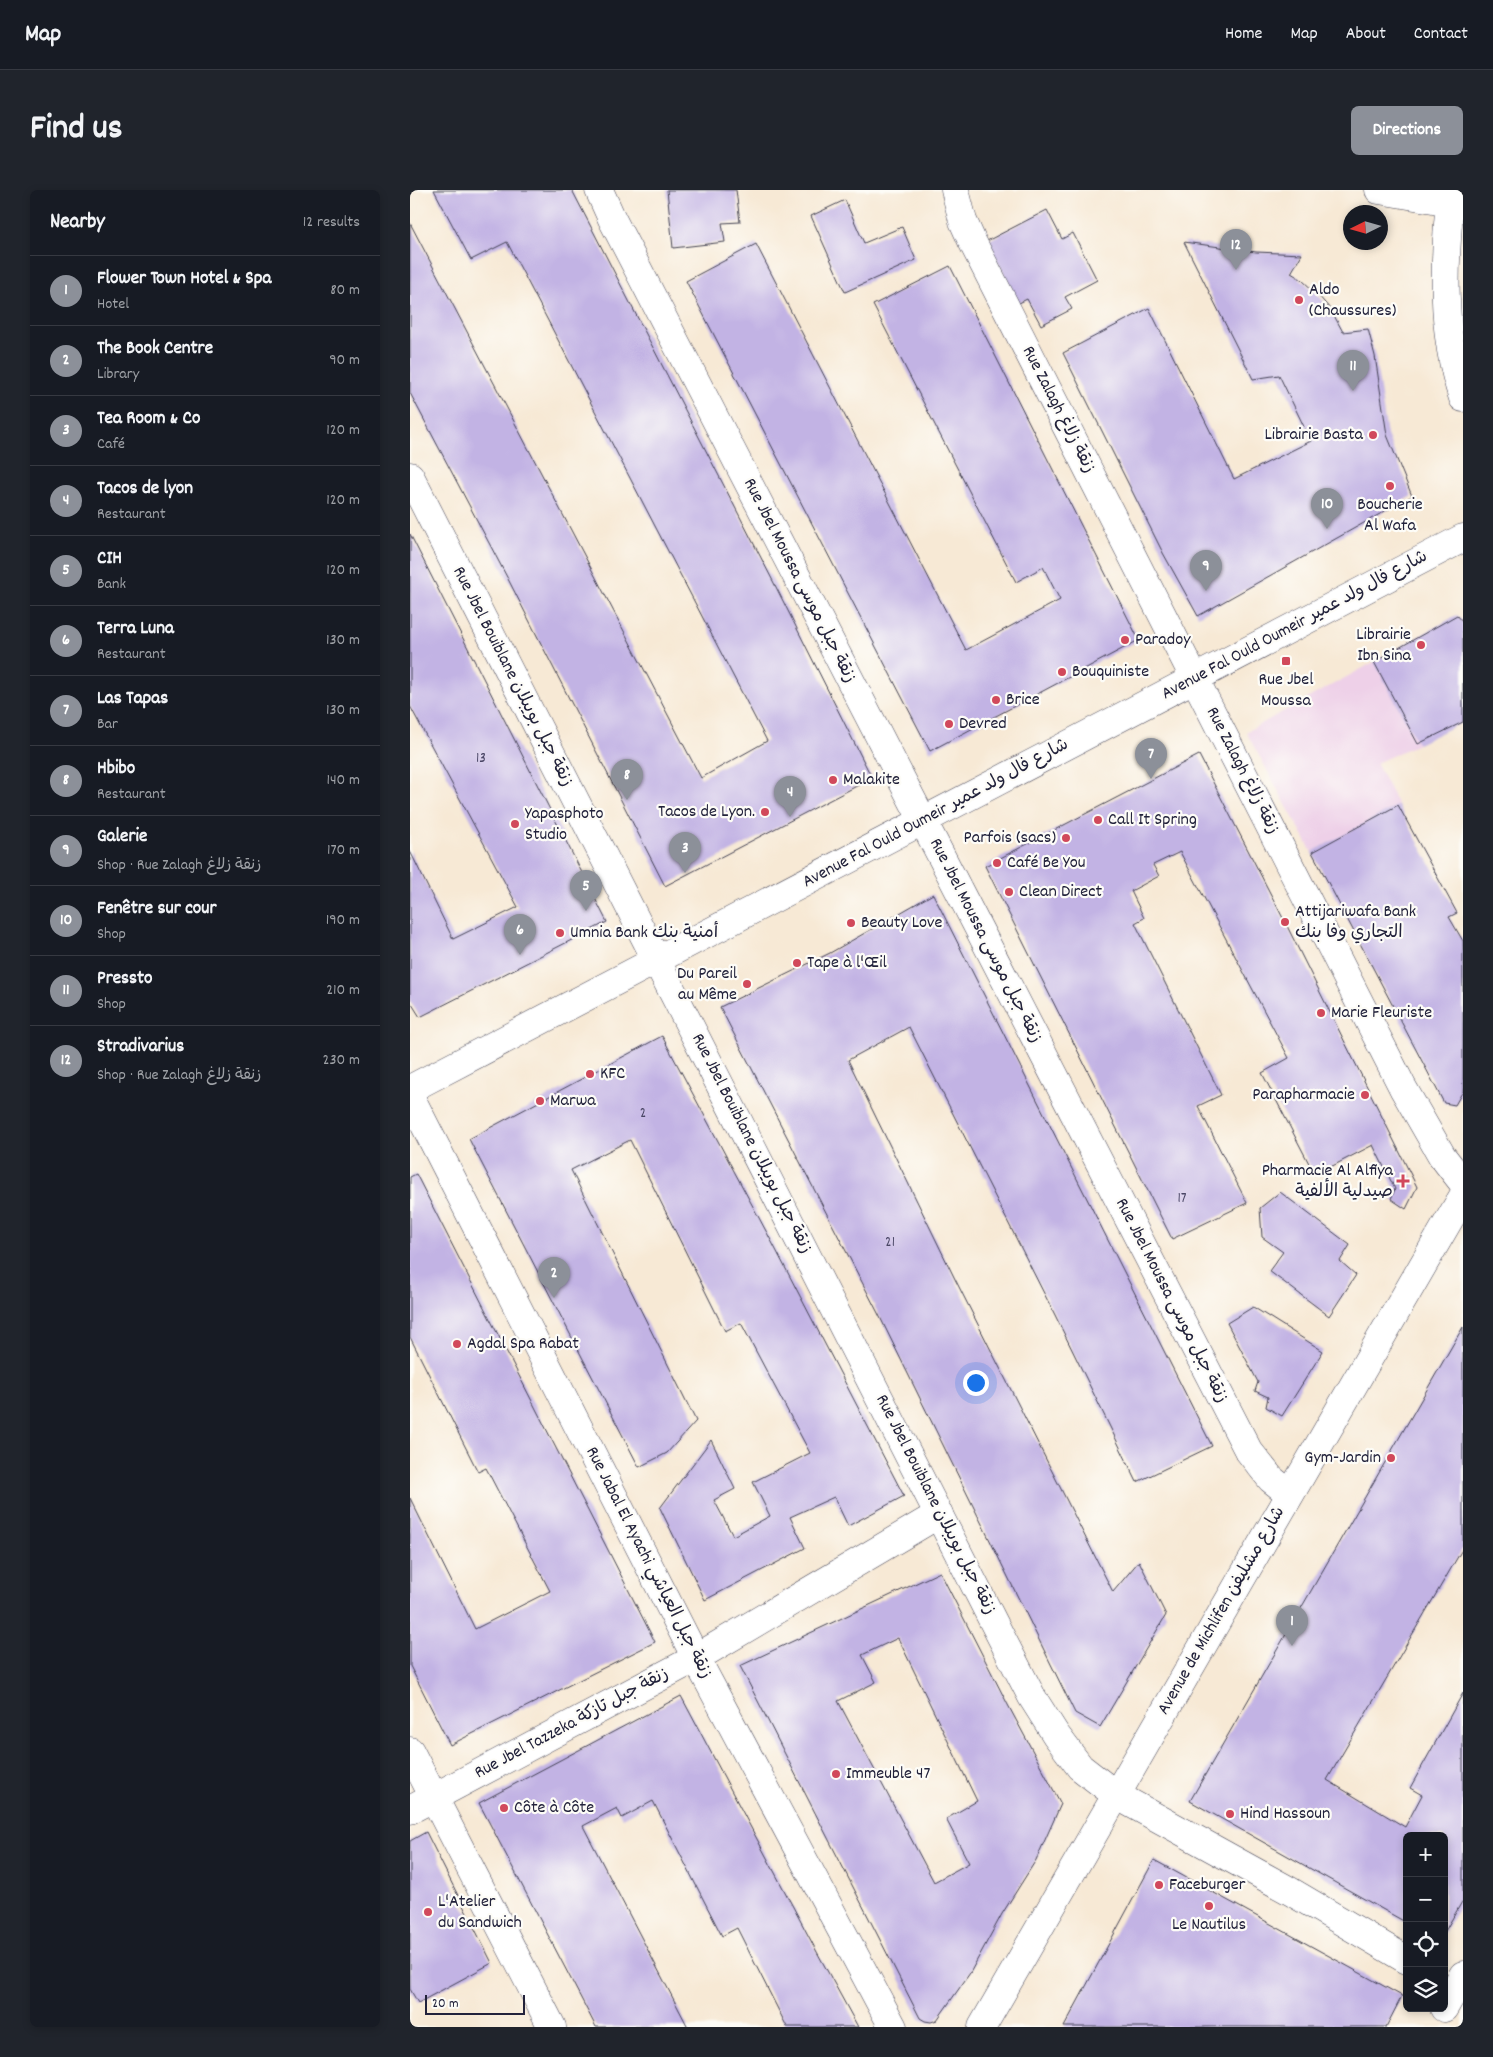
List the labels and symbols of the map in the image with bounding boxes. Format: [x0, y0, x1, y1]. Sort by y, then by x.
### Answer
north arrow [1343, 205, 1388, 250]
pin: 12 [1220, 229, 1252, 270]
place label: Aldo (Chaussures) [1309, 278, 1396, 324]
marker: Aldo (Chaussures) [1293, 294, 1305, 306]
street label: Rue Zalagh زنقة زلاغ [1015, 342, 1101, 478]
pin: 11 [1337, 350, 1369, 391]
place label: Librairie Basta [1264, 423, 1364, 448]
marker: Librairie Basta [1367, 429, 1379, 441]
street label: Rue Jbel Moussa زنقة جبل موسى [736, 474, 862, 688]
marker: Boucherie Al Wafa [1384, 480, 1396, 492]
pin: 10 [1311, 488, 1343, 529]
place label: Boucherie Al Wafa [1357, 493, 1423, 539]
street label: Avenue Fal Ould Oumeir شارع فال ولد عمير [1157, 545, 1433, 707]
pin: 9 [1190, 550, 1222, 591]
street label: Rue Jbel Bouiblane زنقة جبل بويبلان [445, 563, 579, 791]
place label: Librairie Ibn Sina [1356, 623, 1412, 669]
place label: Paradoy [1135, 628, 1191, 653]
marker: Paradoy [1119, 634, 1131, 646]
marker: Librairie Ibn Sina [1415, 639, 1427, 651]
marker: Rue Jbel Moussa [1280, 655, 1292, 667]
place label: Bouquiniste [1072, 660, 1149, 685]
marker: Bouquiniste [1056, 666, 1068, 678]
place label: Rue Jbel Moussa [1258, 668, 1314, 714]
place label: Brice [1006, 688, 1040, 713]
marker: Brice [990, 694, 1002, 706]
street label: Rue Zalagh زنقة زلاغ [1199, 703, 1285, 839]
place label: Devred [959, 712, 1007, 737]
marker: Devred [943, 718, 955, 730]
street label: Avenue Fal Ould Oumeir شارع فال ولد عمير [798, 733, 1074, 895]
pin: 7 [1135, 738, 1167, 779]
house number: 13 [476, 748, 486, 770]
pin: 8 [611, 759, 643, 800]
place label: Malakite [843, 768, 900, 793]
marker: Malakite [827, 774, 839, 786]
pin: 4 [774, 776, 806, 817]
place label: Tacos de Lyon. [658, 800, 755, 825]
place label: Yapasphoto Studio [525, 802, 604, 848]
marker: Tacos de Lyon. [759, 806, 771, 818]
place label: Call It Spring [1108, 808, 1197, 833]
marker: Call It Spring [1092, 814, 1104, 826]
marker: Yapasphoto Studio [509, 818, 521, 830]
place label: Parfois (sacs) [964, 826, 1056, 851]
pin: 3 [669, 832, 701, 873]
marker: Parfois (sacs) [1060, 832, 1072, 844]
street label: Rue Jbel Moussa زنقة جبل موسى [922, 834, 1048, 1048]
place label: Café Be You [1007, 851, 1085, 876]
marker: Café Be You [991, 857, 1003, 869]
pin: 5 [570, 870, 602, 911]
place label: Clean Direct [1019, 880, 1102, 905]
marker: Clean Direct [1003, 886, 1015, 898]
place label: Attijariwafa Bank التجاري وفا بنك [1295, 900, 1416, 946]
place label: Beauty Love [861, 911, 943, 936]
pin: 6 [504, 914, 536, 955]
marker: Attijariwafa Bank التجاري وفا بنك [1279, 916, 1291, 928]
marker: Beauty Love [845, 917, 857, 929]
place label: Umnia Bank أمنية بنك [570, 921, 719, 946]
marker: Umnia Bank أمنية بنك [554, 927, 566, 939]
place label: Tape à l'Œil [807, 951, 888, 976]
marker: Tape à l'Œil [791, 957, 803, 969]
place label: Du Pareil au Même [677, 962, 738, 1008]
marker: Du Pareil au Même [741, 978, 753, 990]
place label: Marie Fleuriste [1331, 1001, 1432, 1026]
marker: Marie Fleuriste [1315, 1007, 1327, 1019]
street label: Rue Jbel Bouiblane زنقة جبل بويبلان [684, 1030, 818, 1258]
place label: KFC [600, 1062, 625, 1087]
marker: KFC [584, 1068, 596, 1080]
place label: Parapharmacie [1252, 1083, 1355, 1108]
place label: Marwa [550, 1089, 596, 1114]
marker: Parapharmacie [1359, 1089, 1371, 1101]
marker: Marwa [534, 1095, 546, 1107]
house number: 2 [640, 1103, 646, 1125]
place label: Pharmacie Al Alfiya صيدلية الألفية [1262, 1159, 1394, 1205]
marker: Pharmacie Al Alfiya صيدلية الألفية [1397, 1175, 1409, 1187]
house number: 17 [1177, 1188, 1187, 1210]
street label: Rue Jbel Moussa زنقة جبل موسى [1108, 1194, 1234, 1408]
house number: 21 [885, 1232, 895, 1254]
pin: 2 [538, 1257, 570, 1298]
place label: Agdal Spa Rabat [467, 1332, 579, 1357]
marker: Agdal Spa Rabat [451, 1338, 463, 1350]
your location [963, 1370, 989, 1396]
street label: Rue Jbel Bouiblane زنقة جبل بويبلان [868, 1391, 1002, 1619]
street label: Rue Jabal El Ayachi زنقة جبل العياشي [578, 1443, 718, 1684]
place label: Gym-Jardin [1304, 1446, 1381, 1471]
marker: Gym-Jardin [1385, 1452, 1397, 1464]
street label: Avenue de Michlifen شارع مشليفن [1152, 1502, 1292, 1720]
pin: 1 [1276, 1605, 1308, 1646]
street label: Rue Jbel Tazzeka زنقة جبل تازكة [470, 1662, 674, 1786]
place label: Immeuble 47 [846, 1762, 931, 1787]
marker: Immeuble 47 [830, 1768, 842, 1780]
place label: Côte à Côte [514, 1796, 594, 1821]
marker: Côte à Côte [498, 1802, 510, 1814]
place label: Hind Hassoun [1240, 1802, 1330, 1827]
marker: Hind Hassoun [1224, 1808, 1236, 1820]
place label: Faceburger [1169, 1873, 1246, 1898]
marker: Faceburger [1153, 1879, 1165, 1891]
place label: L'Atelier du Sandwich [438, 1890, 522, 1936]
marker: Le Nautilus [1203, 1900, 1215, 1912]
marker: L'Atelier du Sandwich [422, 1906, 434, 1918]
place label: Le Nautilus [1172, 1913, 1246, 1938]
scale bar [425, 1992, 525, 2015]

